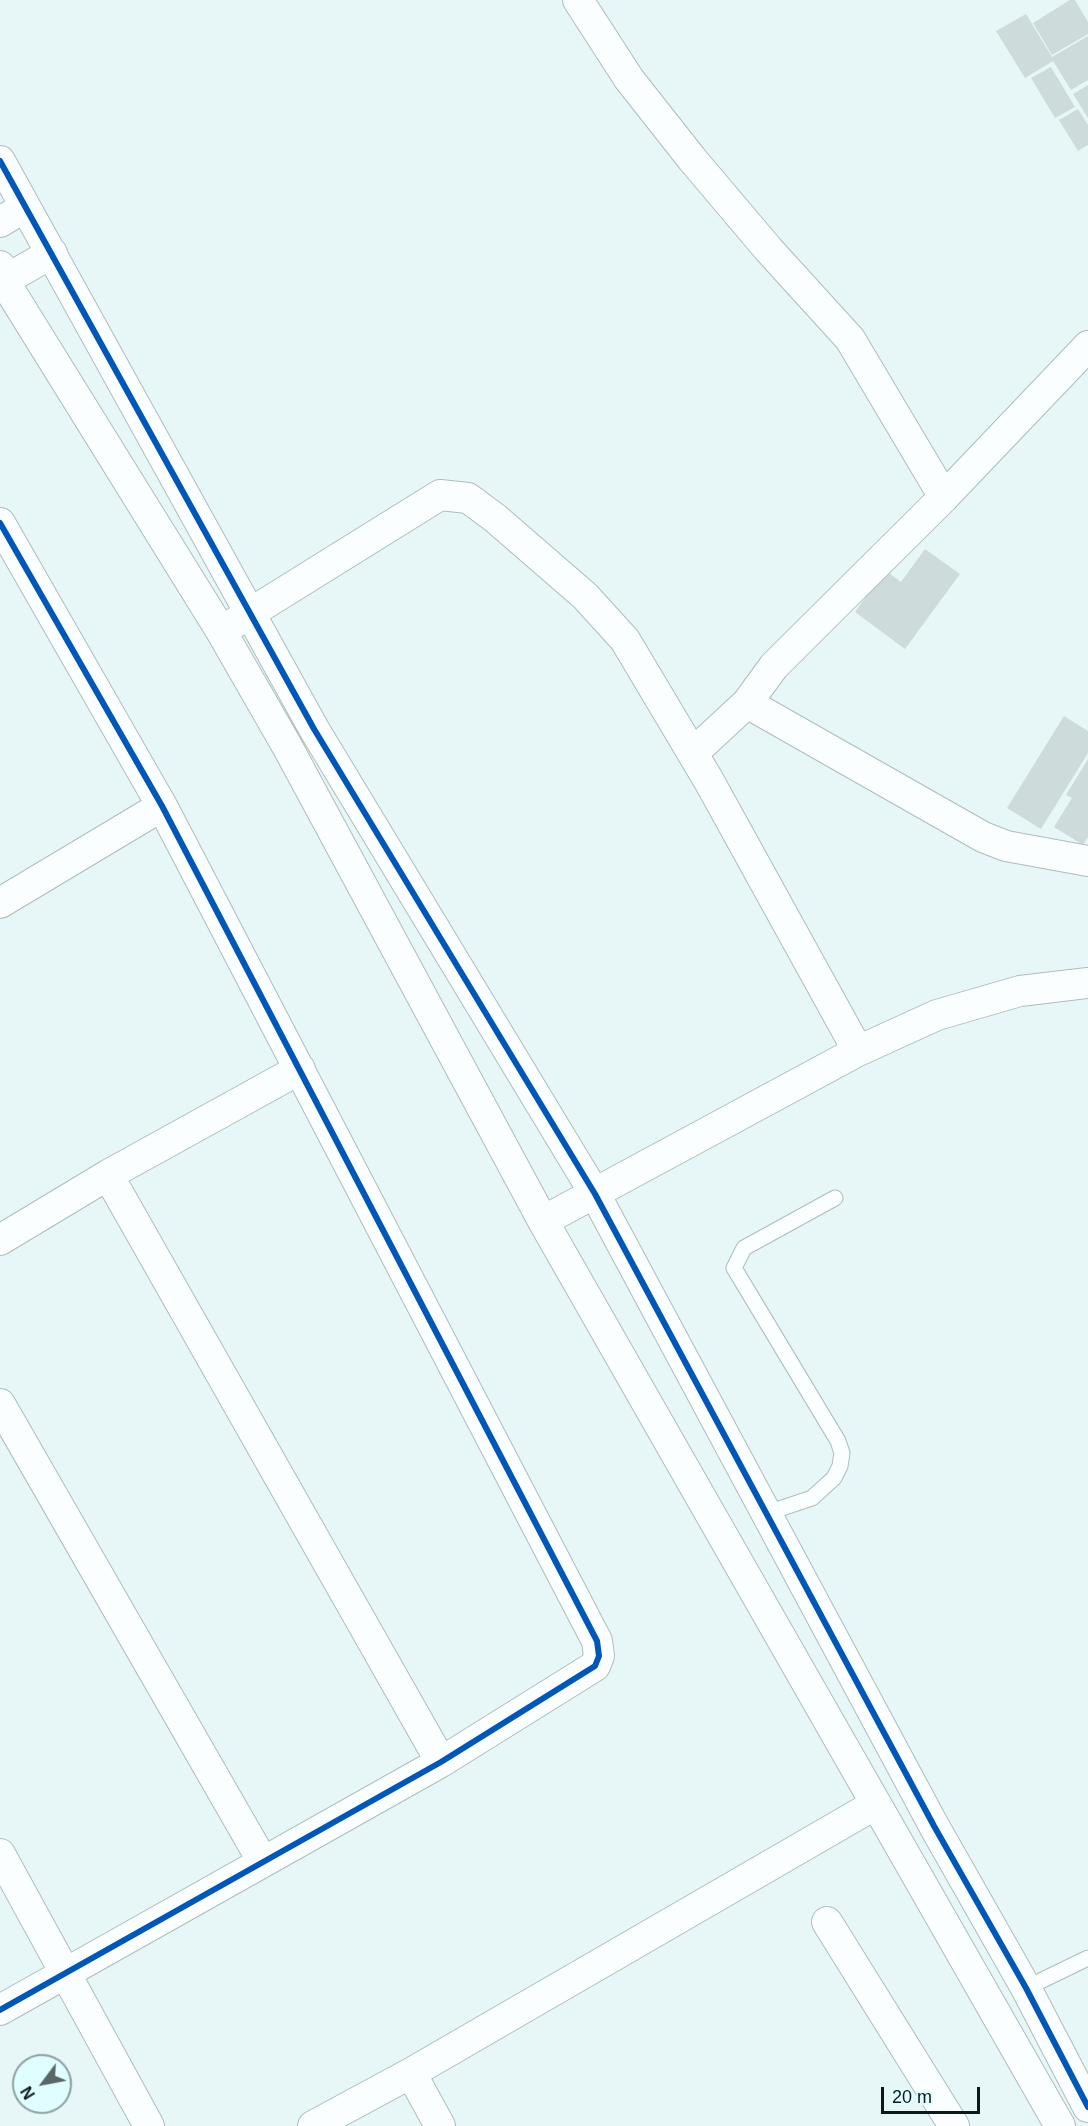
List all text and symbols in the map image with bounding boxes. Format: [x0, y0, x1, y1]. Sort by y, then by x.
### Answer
north arrow [12, 2054, 72, 2114]
scale bar [884, 2075, 983, 2113]
text: N [18, 2083, 38, 2102]
text: 20 m [892, 2087, 932, 2107]

